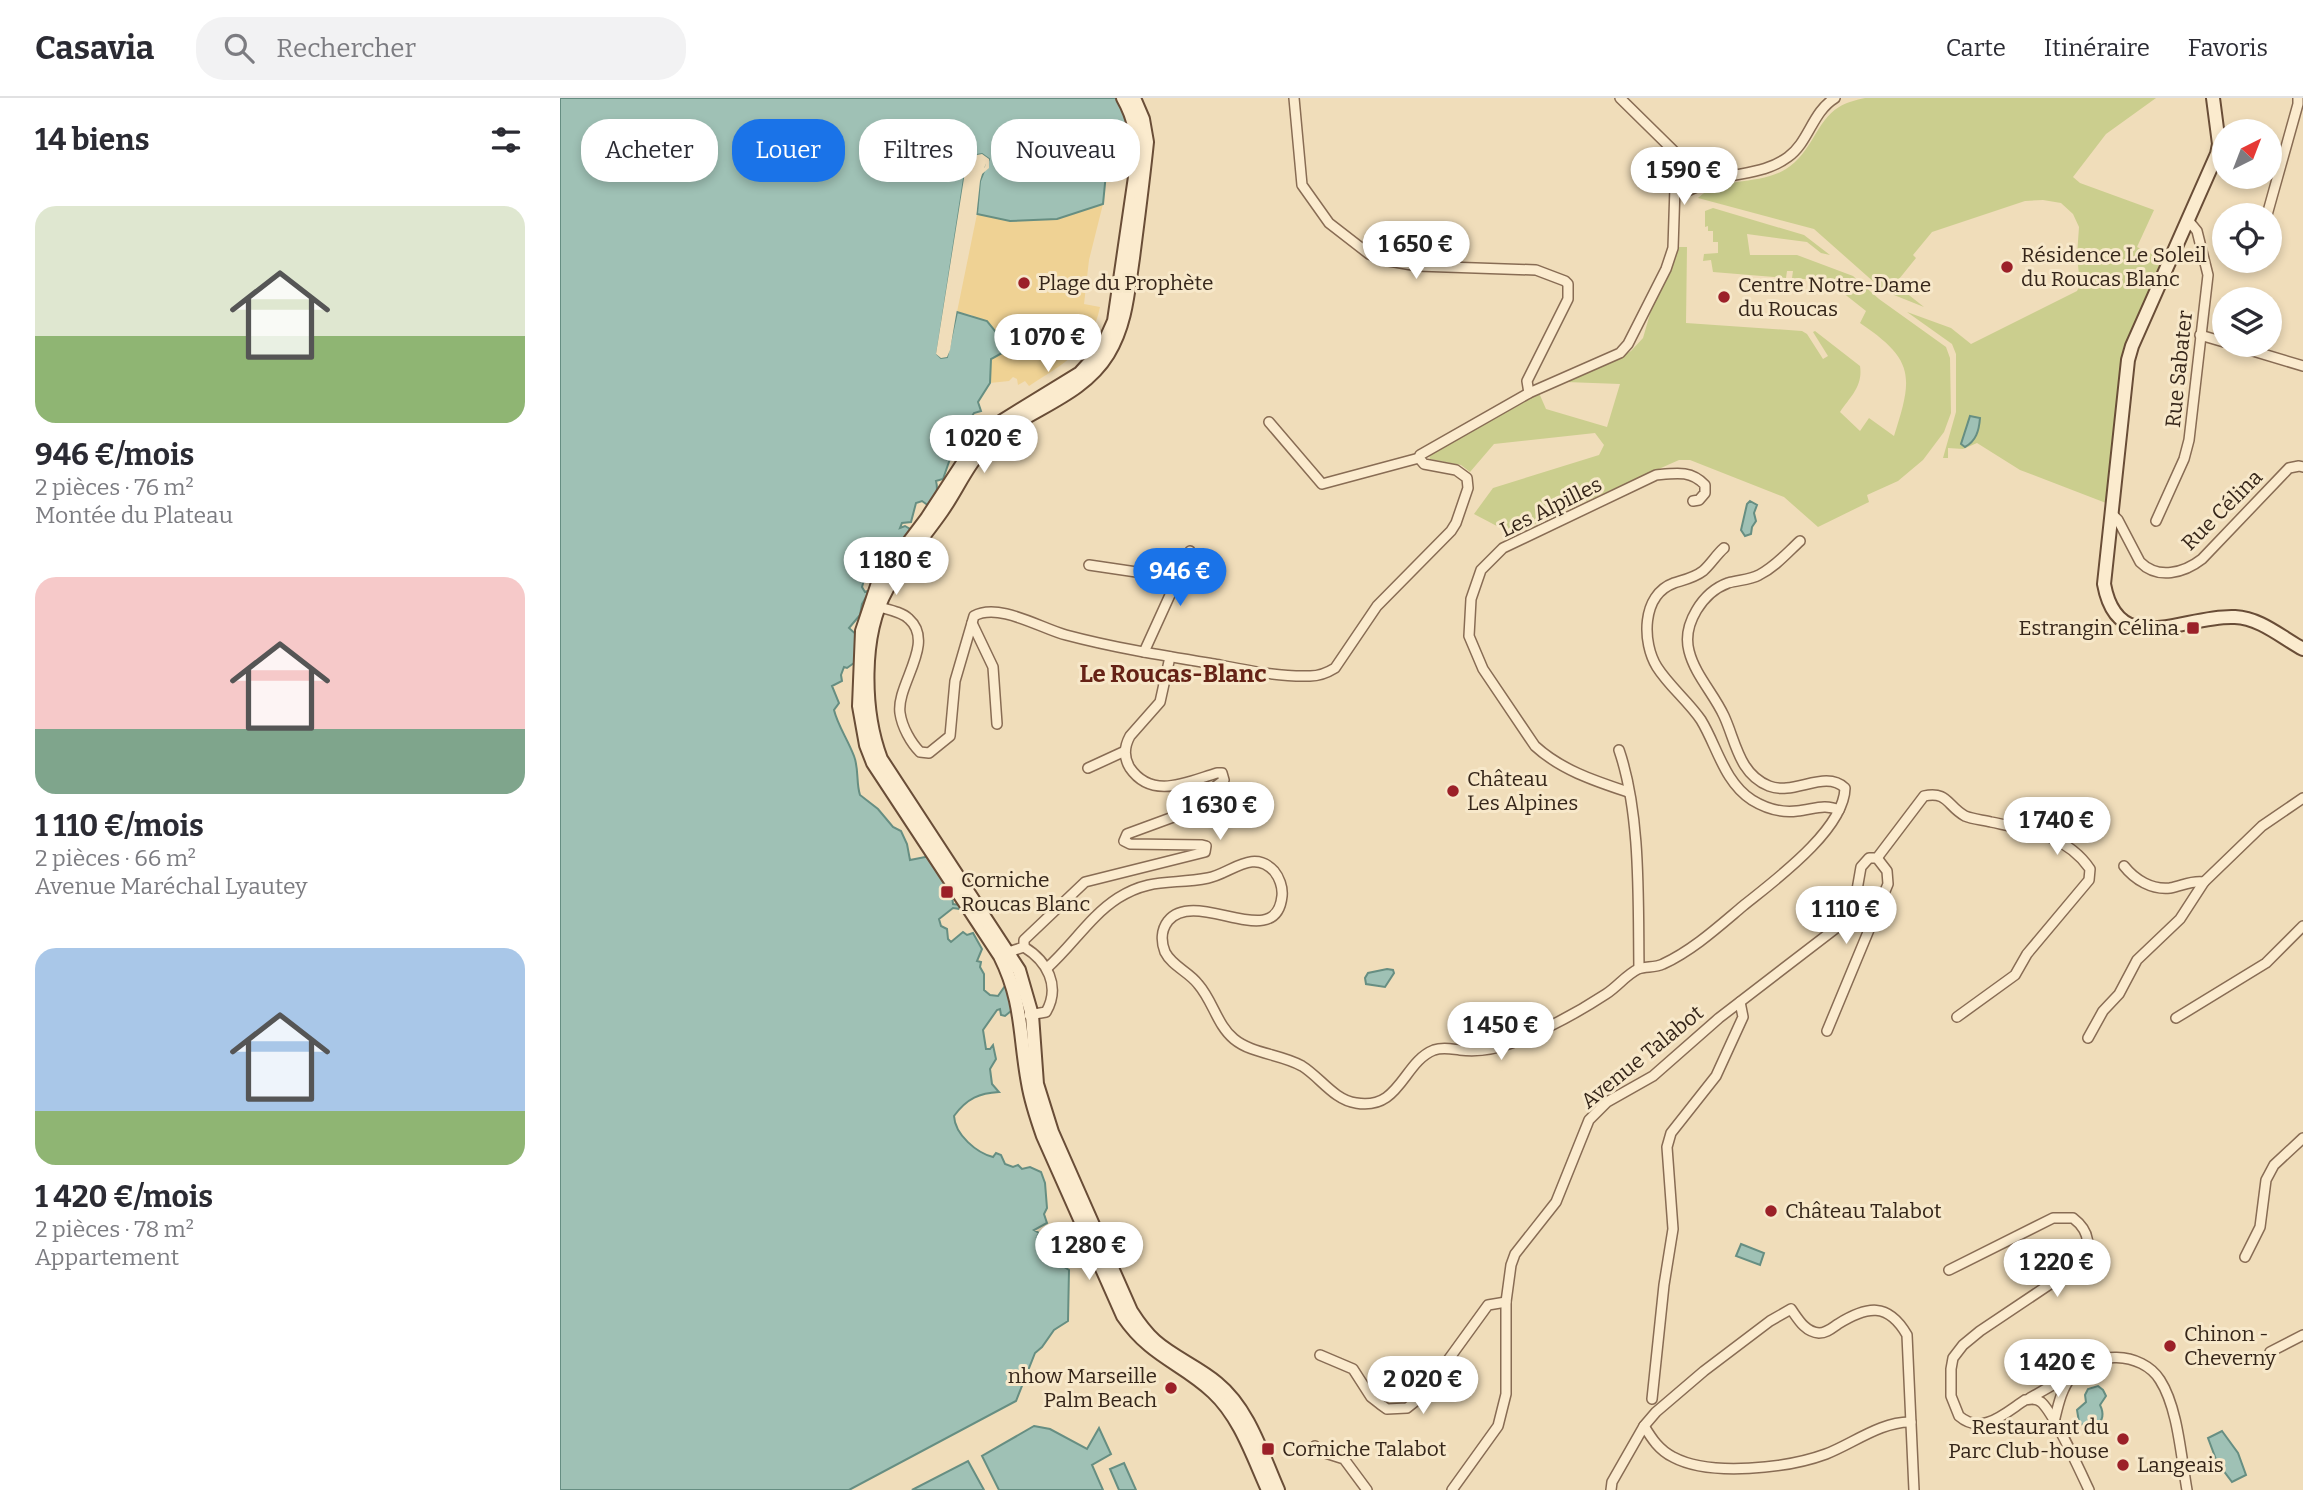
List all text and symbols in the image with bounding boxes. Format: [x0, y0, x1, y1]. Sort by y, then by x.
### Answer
search box [196, 17, 686, 80]
text: Casavia [35, 28, 154, 68]
icon: search [220, 29, 258, 67]
text: Rechercher [276, 33, 416, 64]
text: Carte [1946, 34, 2006, 62]
text: Itinéraire [2044, 34, 2150, 62]
text: Favoris [2188, 34, 2268, 62]
chip: Acheter [581, 119, 718, 182]
chip: Louer [732, 119, 845, 182]
chip: Filtres [859, 119, 977, 182]
chip: Nouveau [991, 119, 1140, 182]
north arrow [2212, 119, 2282, 189]
map controls [2212, 119, 2282, 357]
icon: filters [487, 121, 525, 159]
text: 14 biens [35, 122, 149, 158]
pin: 1 590 € [1619, 148, 1749, 207]
text: 1 590 € [1647, 156, 1721, 184]
button: locate [2212, 203, 2282, 273]
pin: 1 650 € [1351, 222, 1481, 281]
text: 1 650 € [1379, 230, 1453, 258]
place label: Résidence Le Soleil du Roucas Blanc [2021, 242, 2207, 292]
icon: home [217, 252, 343, 378]
marker: Résidence Le Soleil du Roucas Blanc [1999, 259, 2015, 275]
place label: Plage du Prophète [1038, 270, 1213, 296]
place label: Centre Notre-Dame du Roucas [1738, 272, 1931, 322]
marker: Plage du Prophète [1016, 275, 1032, 291]
button: layers [2212, 287, 2282, 357]
marker: Centre Notre-Dame du Roucas [1716, 289, 1732, 305]
street label: Rue Sabater [2160, 309, 2198, 429]
pin: 1 070 € [983, 314, 1113, 374]
text: 1 070 € [1010, 323, 1086, 351]
pin: 1 020 € [919, 416, 1049, 475]
text: 1 020 € [946, 424, 1022, 452]
text: 946 €/mois [35, 437, 194, 473]
street label: Rue Célina [2176, 464, 2268, 556]
street label: Les Alpilles [1496, 471, 1606, 543]
text: 2 pièces · 76 m² [35, 473, 194, 501]
text: Montée du Plateau [35, 501, 233, 529]
pin: 1 180 € [831, 538, 961, 597]
text: 1 180 € [860, 546, 932, 574]
pin: 946 € [1131, 548, 1229, 608]
text: 946 € [1149, 557, 1211, 585]
place label: Estrangin Célina [2019, 615, 2180, 641]
marker: Estrangin Célina [2185, 620, 2201, 636]
icon: home [217, 623, 343, 749]
district label: Le Roucas-Blanc [1079, 660, 1267, 688]
place label: Château Les Alpines [1467, 766, 1578, 816]
pin: 1 630 € [1155, 782, 1285, 842]
marker: Château Les Alpines [1445, 783, 1461, 799]
text: 1 630 € [1182, 791, 1258, 819]
pin: 1 740 € [1992, 798, 2122, 857]
text: 1 740 € [2020, 806, 2094, 834]
text: 1 110 €/mois [35, 808, 204, 844]
text: 2 pièces · 66 m² [35, 844, 196, 872]
place label: Corniche Roucas Blanc [961, 867, 1090, 917]
text: Avenue Maréchal Lyautey [35, 872, 307, 900]
marker: Corniche Roucas Blanc [939, 884, 955, 900]
pin: 1 110 € [1781, 886, 1911, 946]
text: 1 110 € [1812, 895, 1880, 923]
icon: home [217, 994, 343, 1120]
street label: Avenue Talabot [1576, 1000, 1709, 1114]
pin: 1 450 € [1436, 1002, 1566, 1062]
text: 1 450 € [1463, 1011, 1539, 1039]
text: 1 420 €/mois [35, 1179, 213, 1215]
place label: Château Talabot [1785, 1198, 1942, 1224]
marker: Château Talabot [1763, 1203, 1779, 1219]
text: 2 pièces · 78 m² [35, 1215, 194, 1243]
pin: 1 280 € [1024, 1222, 1154, 1282]
text: 1 280 € [1051, 1231, 1127, 1259]
pin: 1 220 € [1992, 1240, 2122, 1299]
text: Appartement [35, 1243, 179, 1271]
text: 1 220 € [2020, 1248, 2094, 1276]
place label: Chinon - Cheverny [2184, 1321, 2277, 1371]
marker: Chinon - Cheverny [2162, 1338, 2178, 1354]
pin: 1 420 € [1993, 1340, 2123, 1399]
text: 1 420 € [2020, 1348, 2096, 1376]
pin: 2 020 € [1358, 1356, 1488, 1416]
place label: nhow Marseille Palm Beach [1008, 1363, 1157, 1413]
text: 2 020 € [1383, 1365, 1463, 1393]
marker: nhow Marseille Palm Beach [1163, 1380, 1179, 1396]
place label: Restaurant du Parc Club-house [1948, 1414, 2109, 1464]
marker: Restaurant du Parc Club-house [2115, 1431, 2131, 1447]
place label: Corniche Talabot [1282, 1436, 1447, 1462]
marker: Corniche Talabot [1260, 1441, 1276, 1457]
place label: Langeais [2137, 1452, 2224, 1478]
marker: Langeais [2115, 1457, 2131, 1473]

